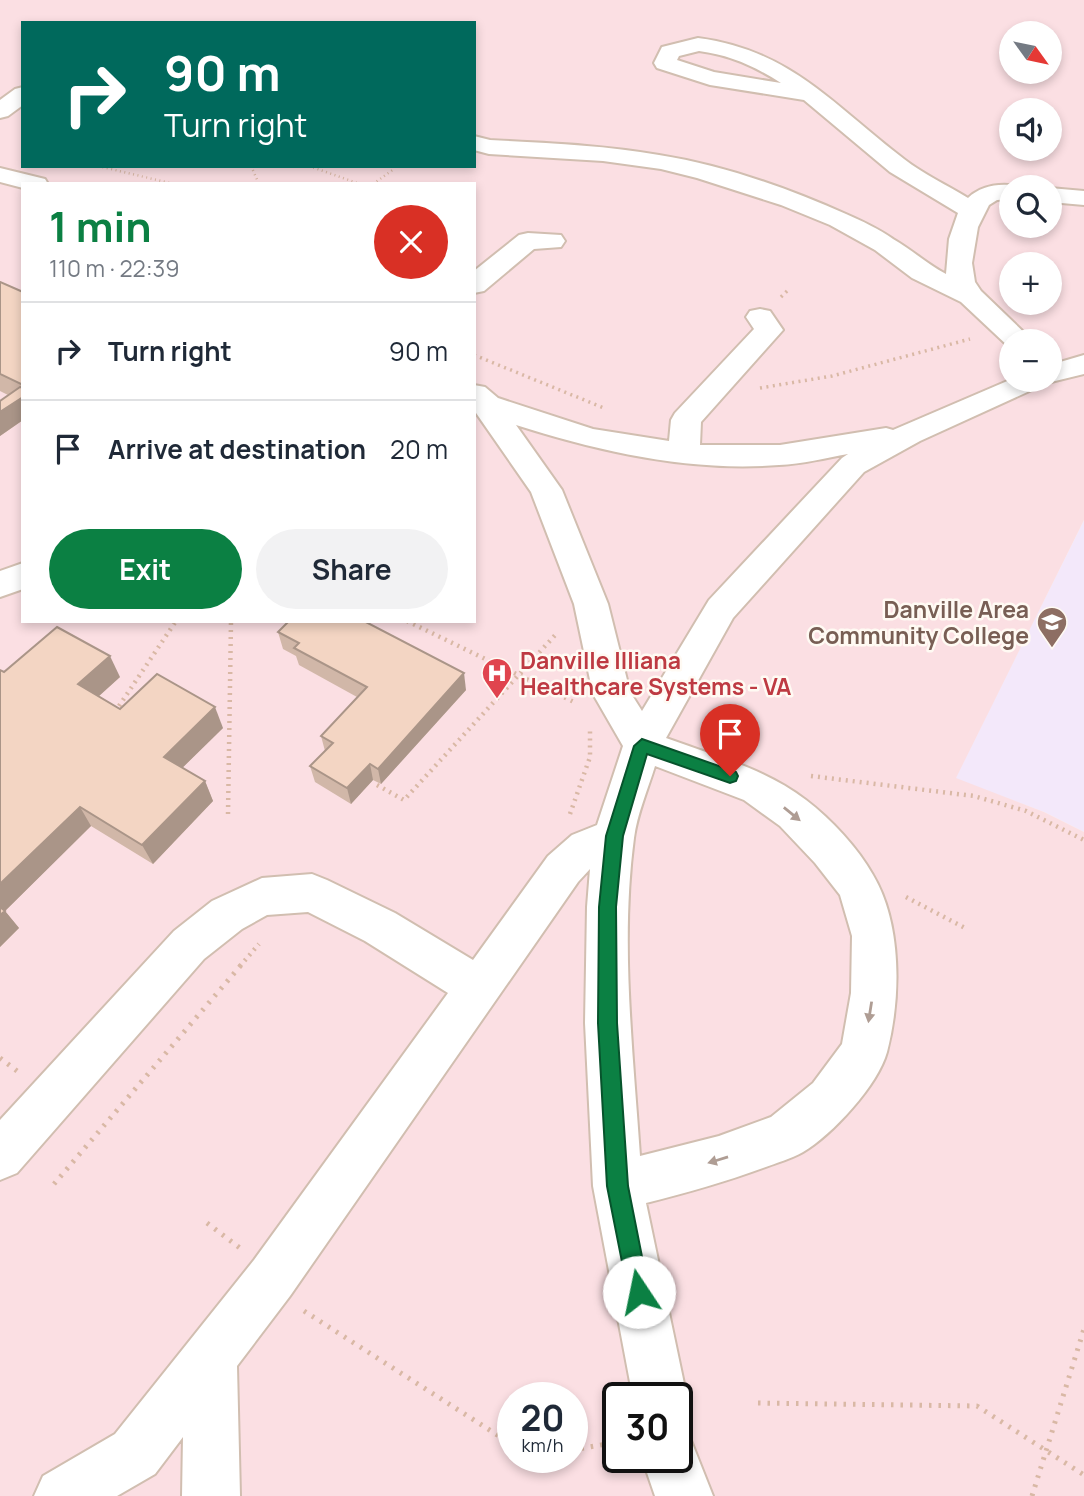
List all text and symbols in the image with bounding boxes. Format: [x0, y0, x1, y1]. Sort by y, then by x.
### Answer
north arrow [999, 21, 1062, 84]
map controls [999, 21, 1062, 392]
text: 90 m [164, 39, 281, 106]
icon: right [49, 49, 140, 140]
button: sound [999, 98, 1062, 161]
text: Turn right [164, 103, 307, 147]
button: search [999, 175, 1062, 238]
text: 1 min [49, 197, 152, 255]
button: close [374, 205, 448, 279]
text: 110 m · 22:39 [49, 252, 180, 284]
button: + [999, 252, 1062, 315]
button: − [999, 329, 1062, 392]
icon: right [49, 332, 87, 370]
text: Turn right [108, 333, 232, 369]
text: 90 m [389, 333, 448, 369]
icon: arrive [49, 430, 87, 468]
text: Arrive at destination [108, 431, 366, 467]
text: 20 m [390, 431, 448, 467]
button: Exit [49, 529, 242, 609]
button: Share [256, 529, 448, 609]
place label: Danville Area Community College [808, 593, 1029, 651]
school or university icon: Danville Area Community College [1035, 605, 1069, 649]
place label: Danville Illiana Healthcare Systems - VA [520, 644, 792, 702]
hospital icon: Danville Illiana Healthcare Systems - VA [480, 656, 514, 700]
pin [700, 704, 760, 776]
icon: arrive [711, 715, 749, 753]
one-way arrow [783, 806, 800, 821]
one-way arrow [864, 1002, 875, 1024]
one-way arrow [707, 1155, 728, 1166]
position arrow [602, 1255, 676, 1329]
speed limit sign: 30 [602, 1382, 693, 1473]
text: 20 [521, 1394, 564, 1442]
text: km/h [522, 1433, 563, 1457]

